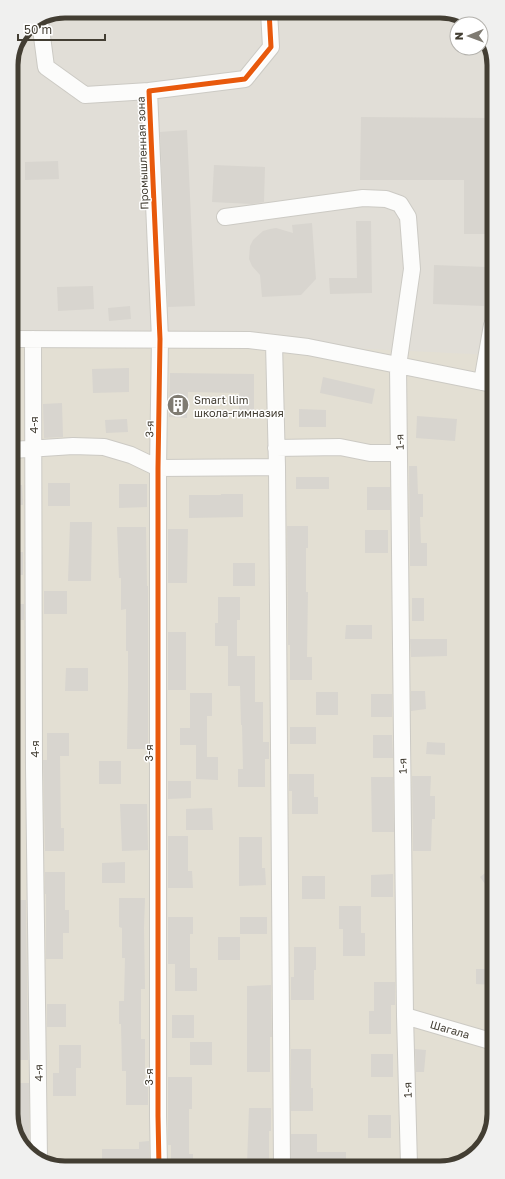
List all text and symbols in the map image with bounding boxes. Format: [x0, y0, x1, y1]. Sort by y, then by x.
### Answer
scale bar [18, 16, 105, 42]
north arrow [449, 16, 489, 56]
text: 50 m [24, 22, 52, 37]
text: N [452, 32, 465, 40]
street label: Промышленная зона [134, 96, 150, 210]
building icon: Smart llim школа-гимназия [165, 392, 191, 418]
place label: Smart llim школа-гимназия [194, 393, 284, 419]
street label: 4-я [27, 416, 40, 434]
street label: 3-я [142, 420, 156, 438]
street label: 1-я [392, 434, 406, 450]
street label: 4-я [28, 740, 41, 758]
street label: 3-я [142, 745, 155, 761]
street label: 1-я [395, 758, 409, 774]
street label: Шагала [429, 1017, 471, 1041]
street label: 4-я [31, 1064, 45, 1082]
street label: 3-я [142, 1069, 155, 1085]
street label: 1-я [400, 1082, 414, 1098]

